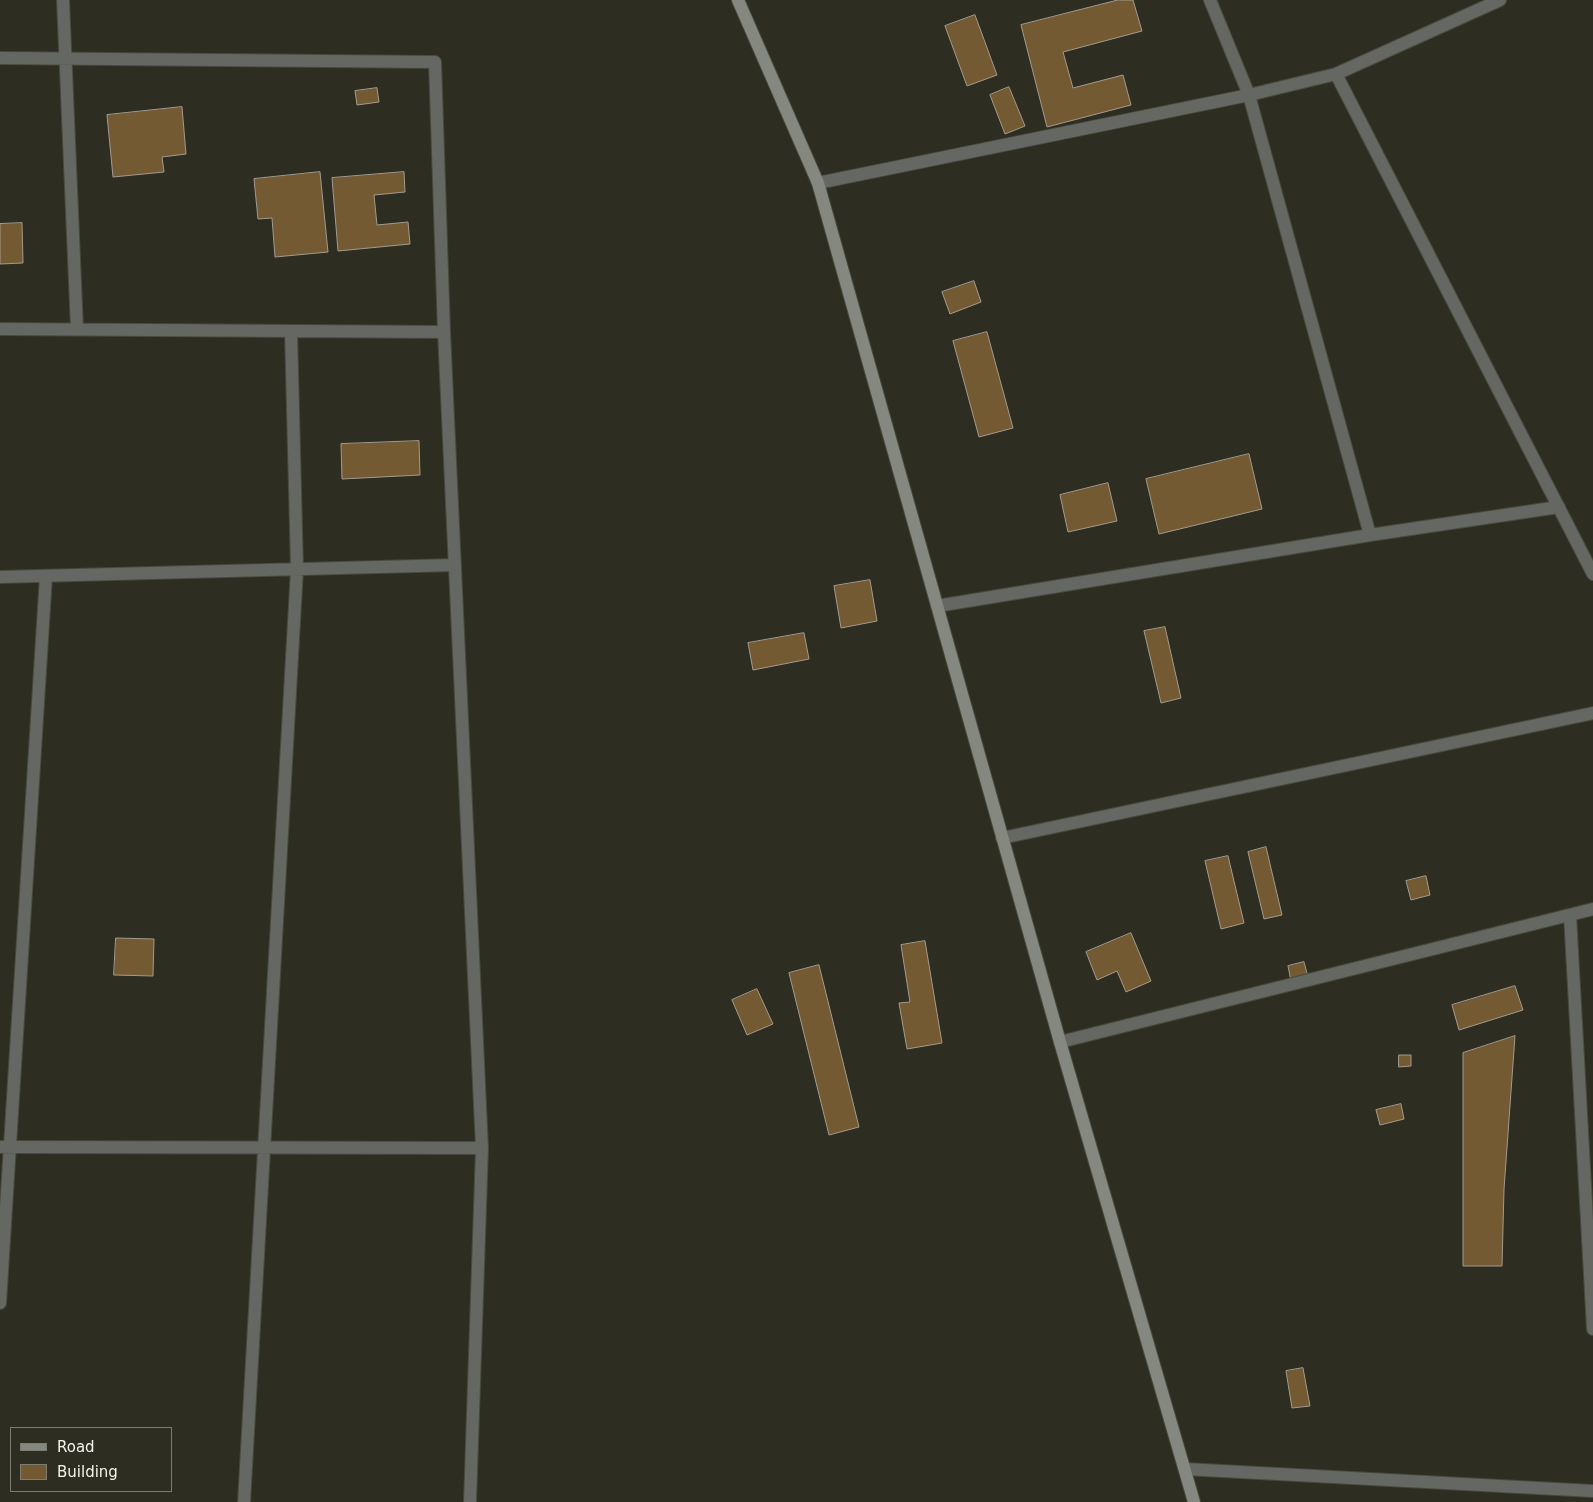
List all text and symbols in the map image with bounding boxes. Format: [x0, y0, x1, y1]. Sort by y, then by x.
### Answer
legend [10, 1427, 172, 1492]
text: Road [57, 1438, 95, 1456]
text: Building [57, 1463, 118, 1481]

